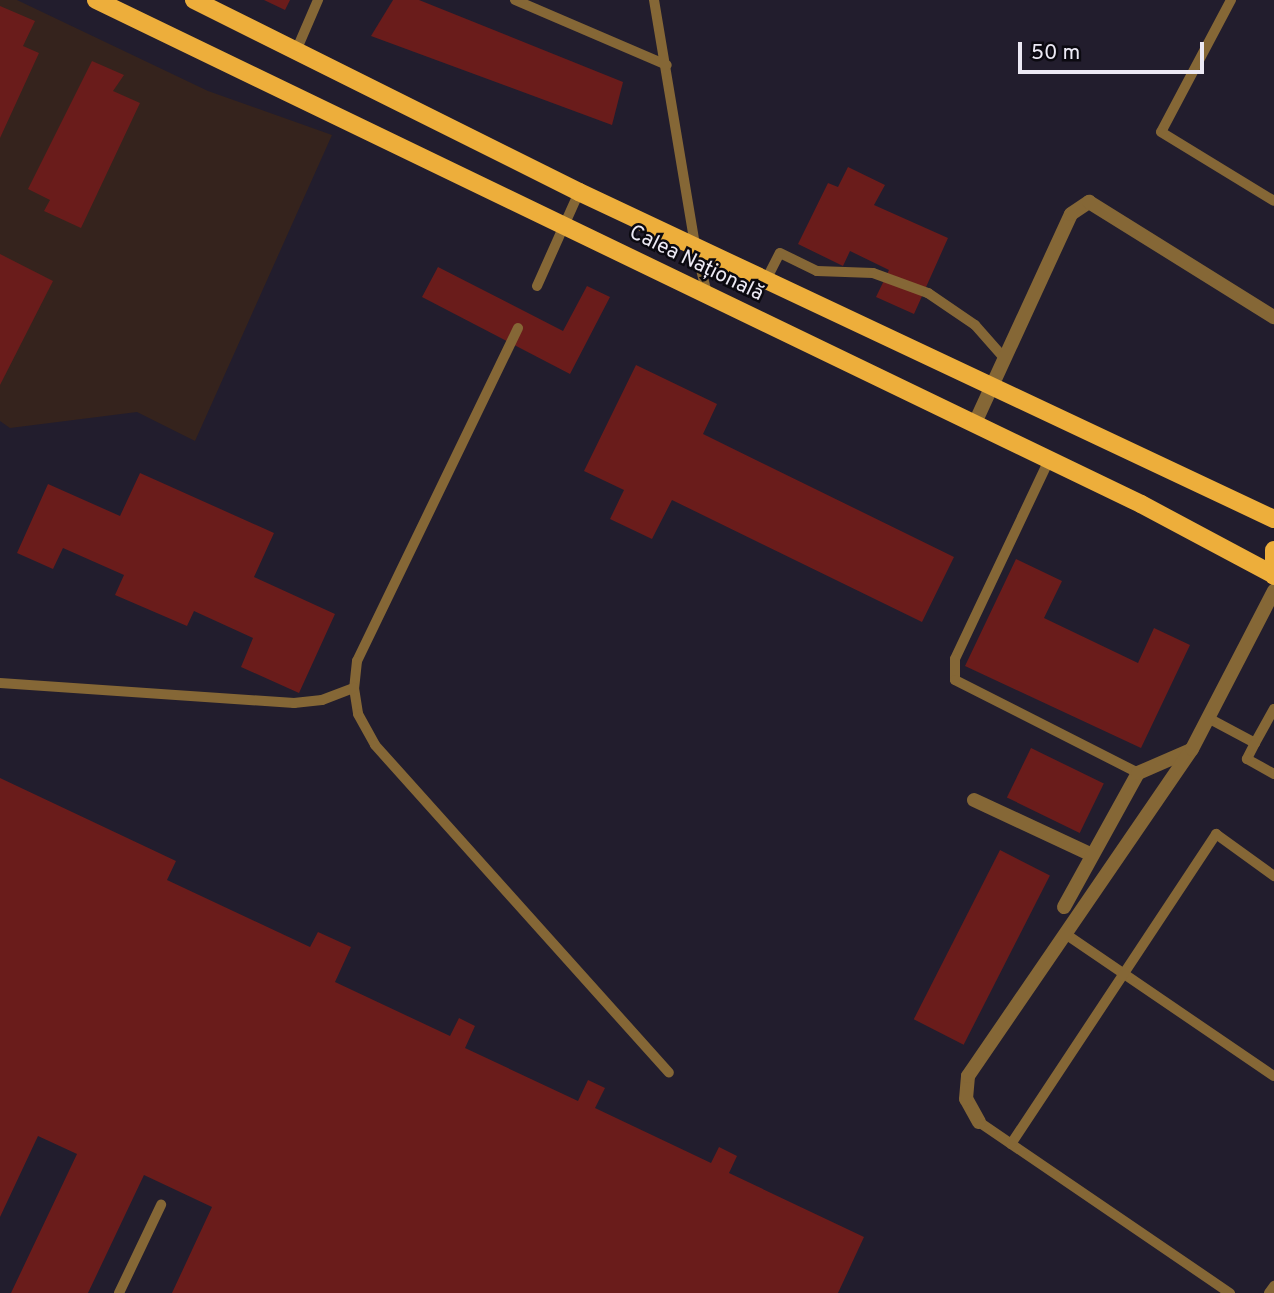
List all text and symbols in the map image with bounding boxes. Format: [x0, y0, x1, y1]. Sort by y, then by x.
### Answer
scale bar [1022, 28, 1208, 72]
text: 50 m [1031, 40, 1080, 67]
street label: Calea Națională [625, 221, 767, 307]

